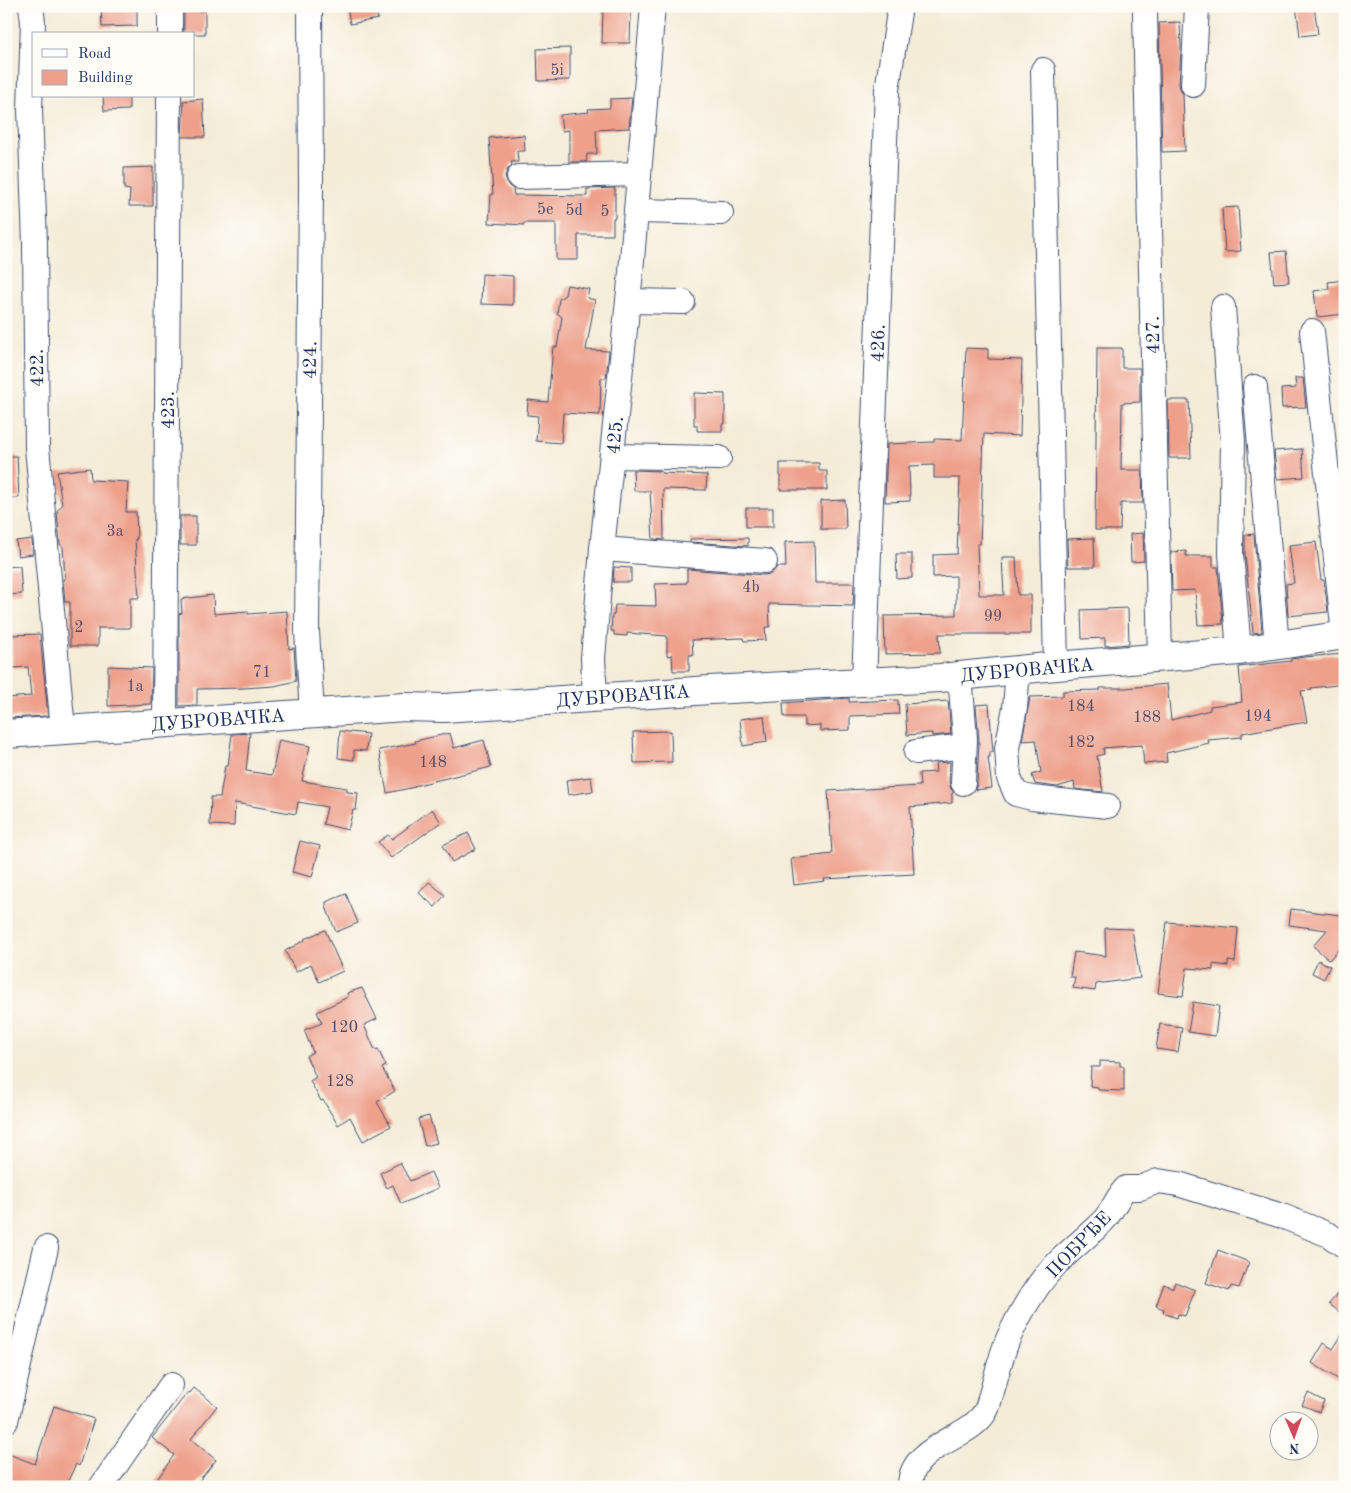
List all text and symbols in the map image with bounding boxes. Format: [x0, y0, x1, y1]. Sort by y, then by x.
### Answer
legend [32, 32, 195, 98]
text: Road [78, 47, 112, 62]
house number: 5i [550, 63, 564, 79]
text: Building [78, 71, 133, 86]
house number: 5e [537, 202, 553, 218]
house number: 5d [565, 203, 583, 219]
house number: 5 [600, 204, 610, 220]
street label: 427. [1145, 316, 1164, 354]
street label: 426. [869, 324, 890, 363]
street label: 424. [302, 341, 321, 379]
street label: 422. [29, 349, 48, 387]
street label: 423. [160, 391, 179, 429]
street label: 425. [605, 415, 628, 455]
house number: 3a [106, 524, 124, 540]
house number: 4b [742, 580, 760, 596]
house number: 99 [984, 609, 1002, 625]
house number: 2 [74, 620, 84, 636]
street label: ДУБРОВАЧКА [959, 656, 1095, 687]
house number: 71 [253, 665, 271, 681]
house number: 1a [126, 679, 144, 695]
street label: ДУБРОВАЧКА [556, 683, 691, 712]
house number: 184 [1067, 699, 1095, 715]
street label: ДУБРОВАЧКА [151, 707, 286, 736]
house number: 194 [1244, 709, 1272, 725]
house number: 188 [1133, 710, 1161, 726]
house number: 182 [1067, 735, 1095, 751]
house number: 148 [419, 755, 447, 771]
house number: 120 [330, 1020, 358, 1036]
house number: 128 [326, 1074, 354, 1090]
street label: ПОБРЂЕ [1044, 1209, 1116, 1283]
north arrow [1268, 1410, 1318, 1460]
text: N [1289, 1441, 1300, 1455]

